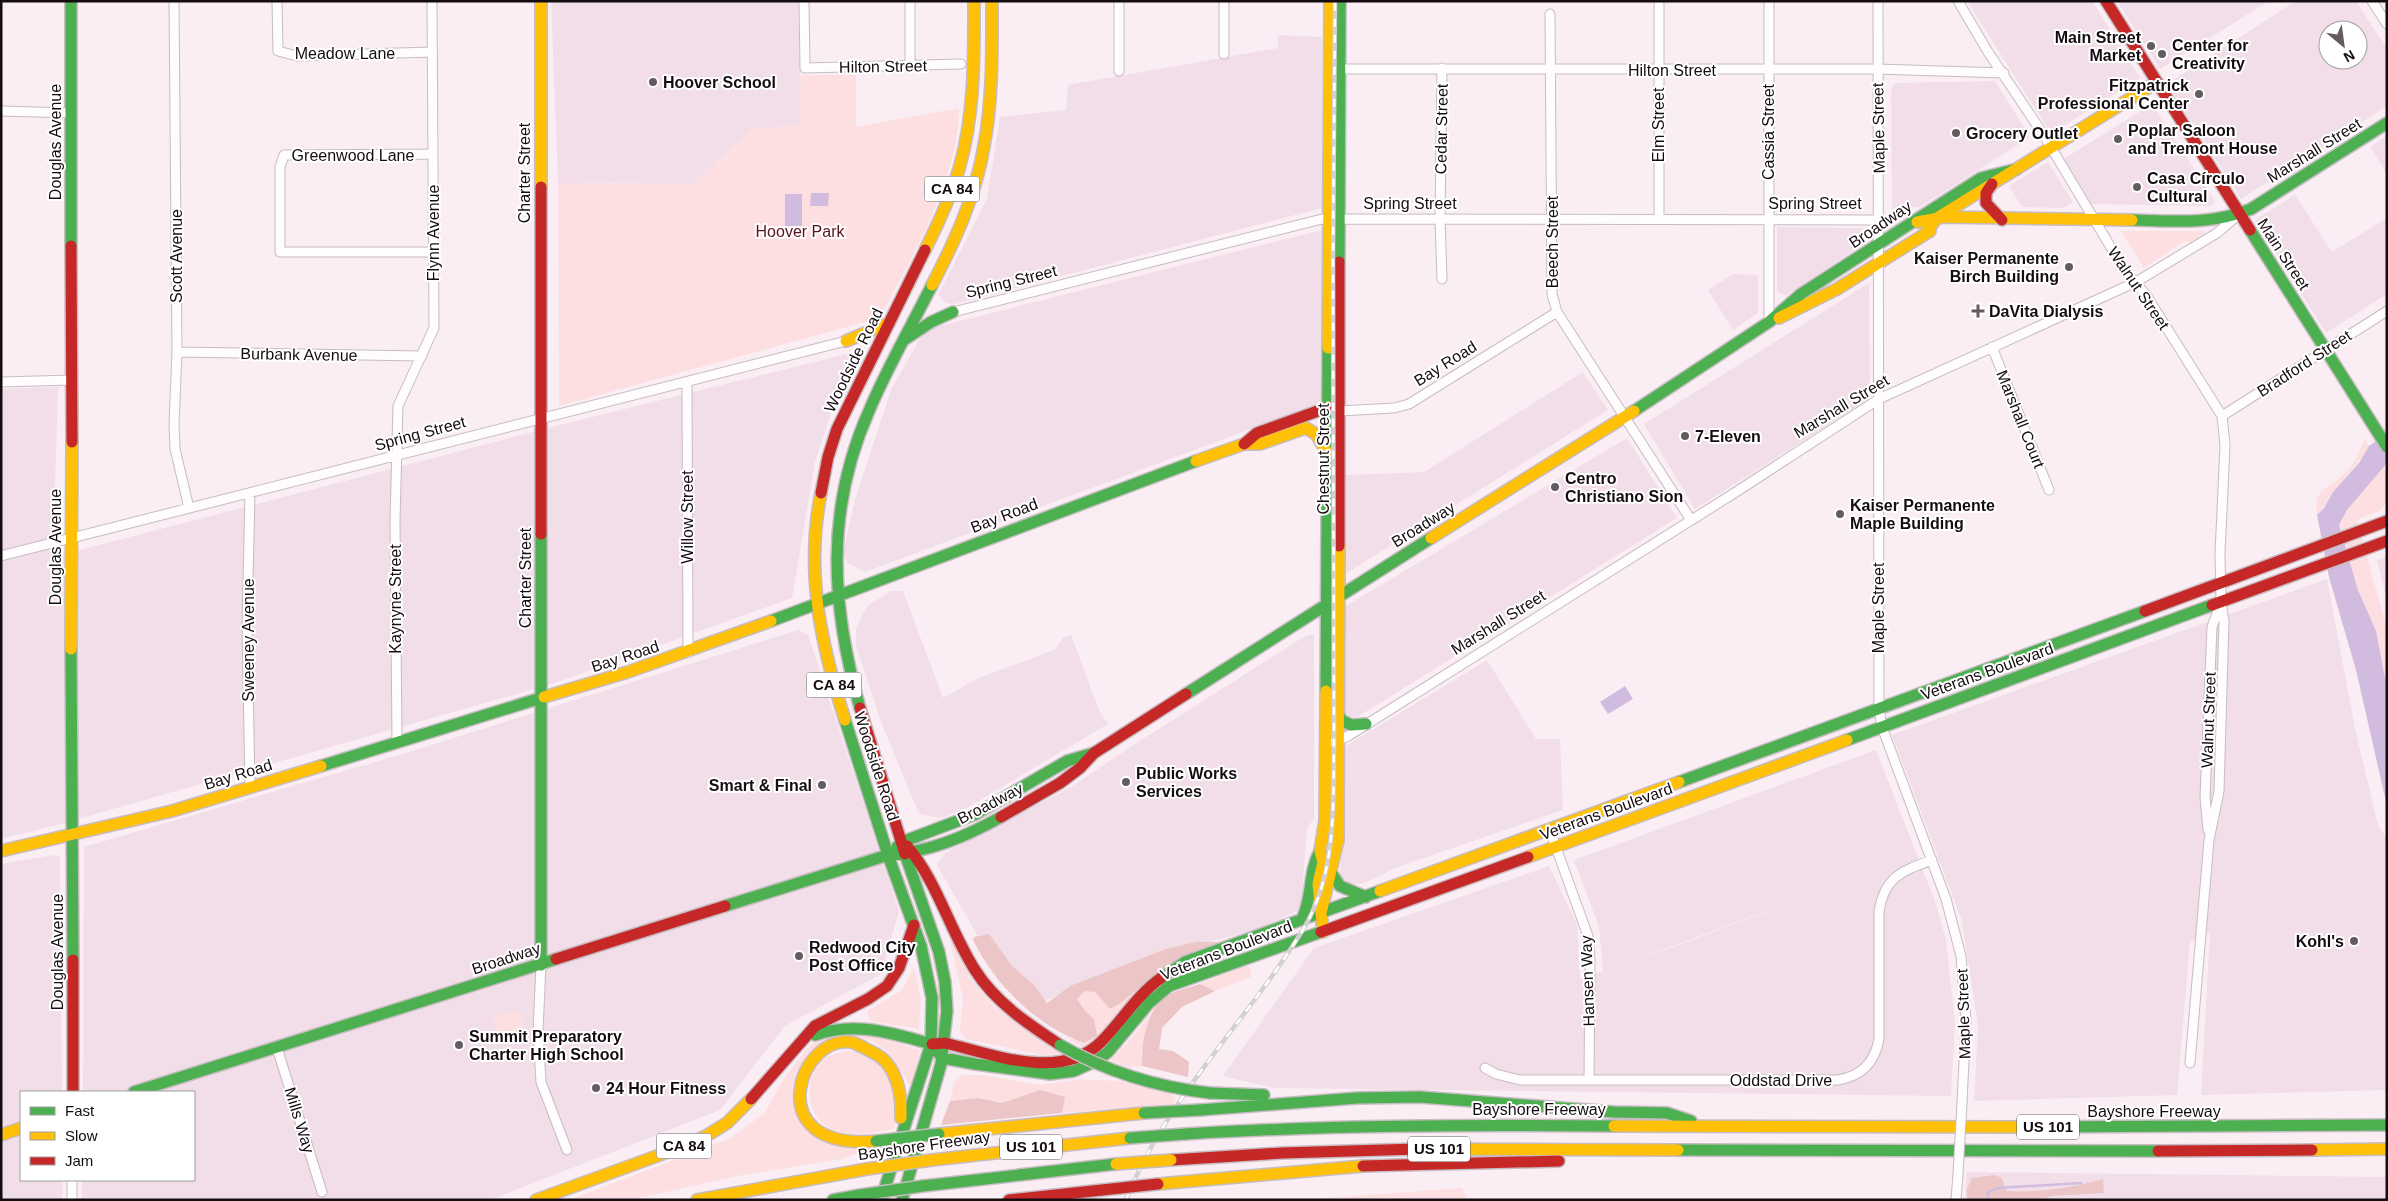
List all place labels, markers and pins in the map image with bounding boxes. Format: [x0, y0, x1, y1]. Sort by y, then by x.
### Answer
place label: Main Street Market [2055, 29, 2142, 64]
place label: Center for Creativity [2172, 37, 2248, 72]
marker: Main Street Market [2145, 40, 2157, 52]
marker: Center for Creativity [2156, 48, 2168, 60]
place label: Hoover School [663, 74, 776, 91]
marker: Hoover School [647, 76, 659, 88]
place label: Fitzpatrick Professional Center [2038, 77, 2189, 112]
marker: Fitzpatrick Professional Center [2193, 88, 2205, 100]
place label: Poplar Saloon and Tremont House [2128, 122, 2277, 157]
place label: Grocery Outlet [1966, 125, 2079, 142]
marker: Grocery Outlet [1950, 127, 1962, 139]
marker: Poplar Saloon and Tremont House [2112, 133, 2124, 145]
place label: Casa Círculo Cultural [2147, 170, 2245, 205]
marker: Casa Círculo Cultural [2131, 181, 2143, 193]
place label: Kaiser Permanente Birch Building [1914, 250, 2059, 285]
marker: Kaiser Permanente Birch Building [2063, 261, 2075, 273]
place label: DaVita Dialysis [1989, 303, 2104, 320]
marker: DaVita Dialysis [1971, 304, 1985, 318]
place label: 7-Eleven [1695, 428, 1761, 445]
marker: 7-Eleven [1679, 430, 1691, 442]
place label: Centro Christiano Sion [1565, 470, 1683, 505]
marker: Centro Christiano Sion [1549, 481, 1561, 493]
place label: Kaiser Permanente Maple Building [1850, 497, 1995, 532]
marker: Kaiser Permanente Maple Building [1834, 508, 1846, 520]
place label: Public Works Services [1136, 765, 1237, 800]
marker: Public Works Services [1120, 776, 1132, 788]
place label: Smart & Final [709, 777, 812, 794]
marker: Smart & Final [816, 779, 828, 791]
place label: Kohl's [2296, 933, 2344, 950]
marker: Kohl's [2348, 935, 2360, 947]
place label: Redwood City Post Office [809, 939, 916, 974]
marker: Redwood City Post Office [793, 950, 805, 962]
place label: Summit Preparatory Charter High School [469, 1028, 624, 1063]
marker: Summit Preparatory Charter High School [453, 1039, 465, 1051]
place label: 24 Hour Fitness [606, 1080, 726, 1097]
marker: 24 Hour Fitness [590, 1082, 602, 1094]

